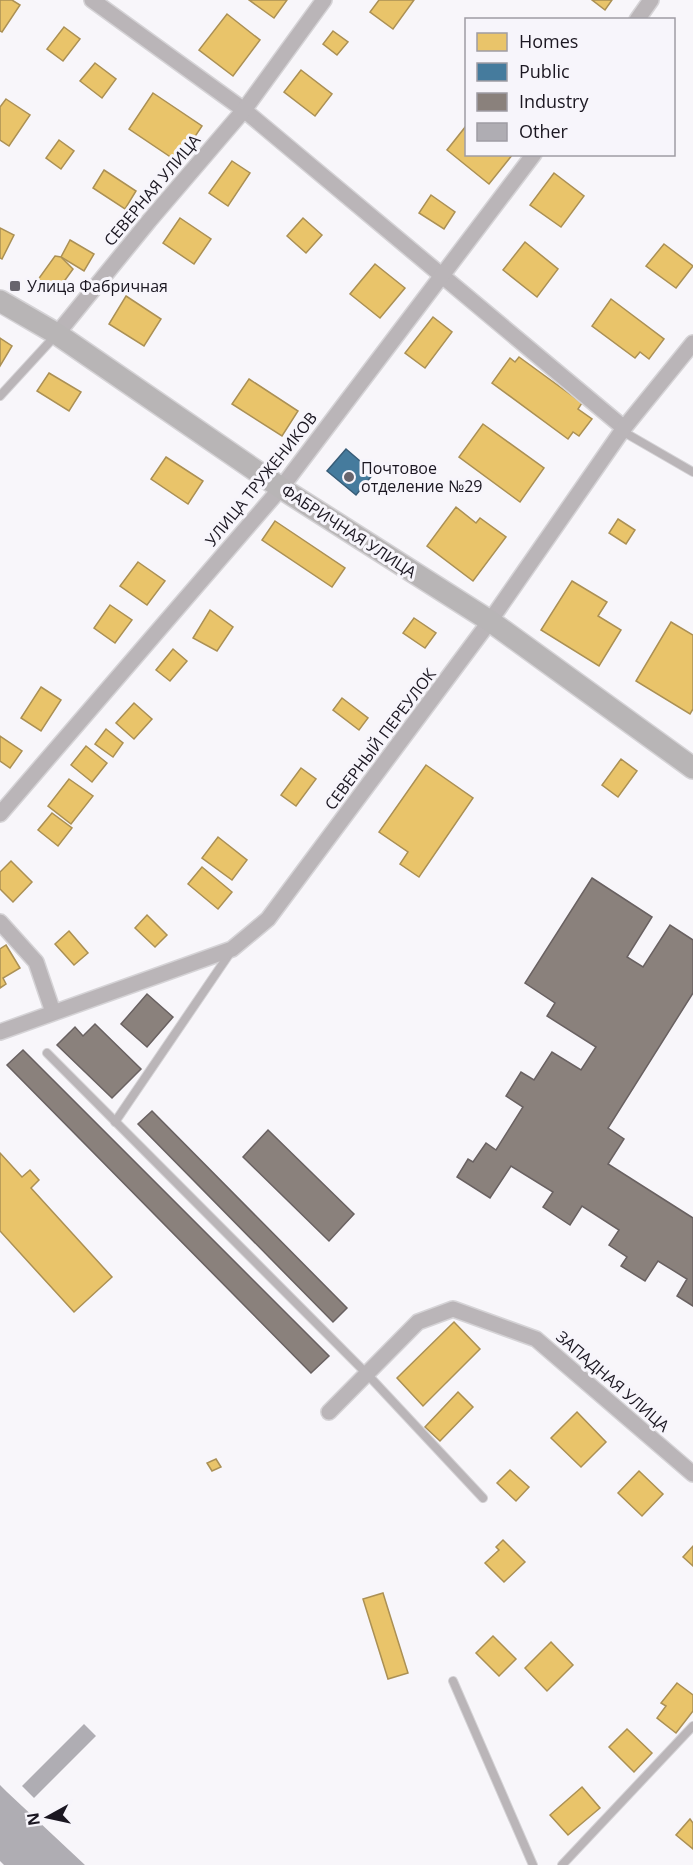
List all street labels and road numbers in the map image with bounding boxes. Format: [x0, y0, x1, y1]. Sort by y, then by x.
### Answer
street label: СЕВЕРНАЯ УЛИЦА [99, 129, 206, 250]
street label: УЛИЦА ТРУЖЕНИКОВ [200, 407, 322, 551]
street label: ФАБРИЧНАЯ УЛИЦА [277, 479, 422, 583]
street label: СЕВЕРНЫЙ ПЕРЕУЛОК [319, 664, 441, 814]
street label: ЗАПАДНАЯ УЛИЦА [552, 1326, 675, 1437]

